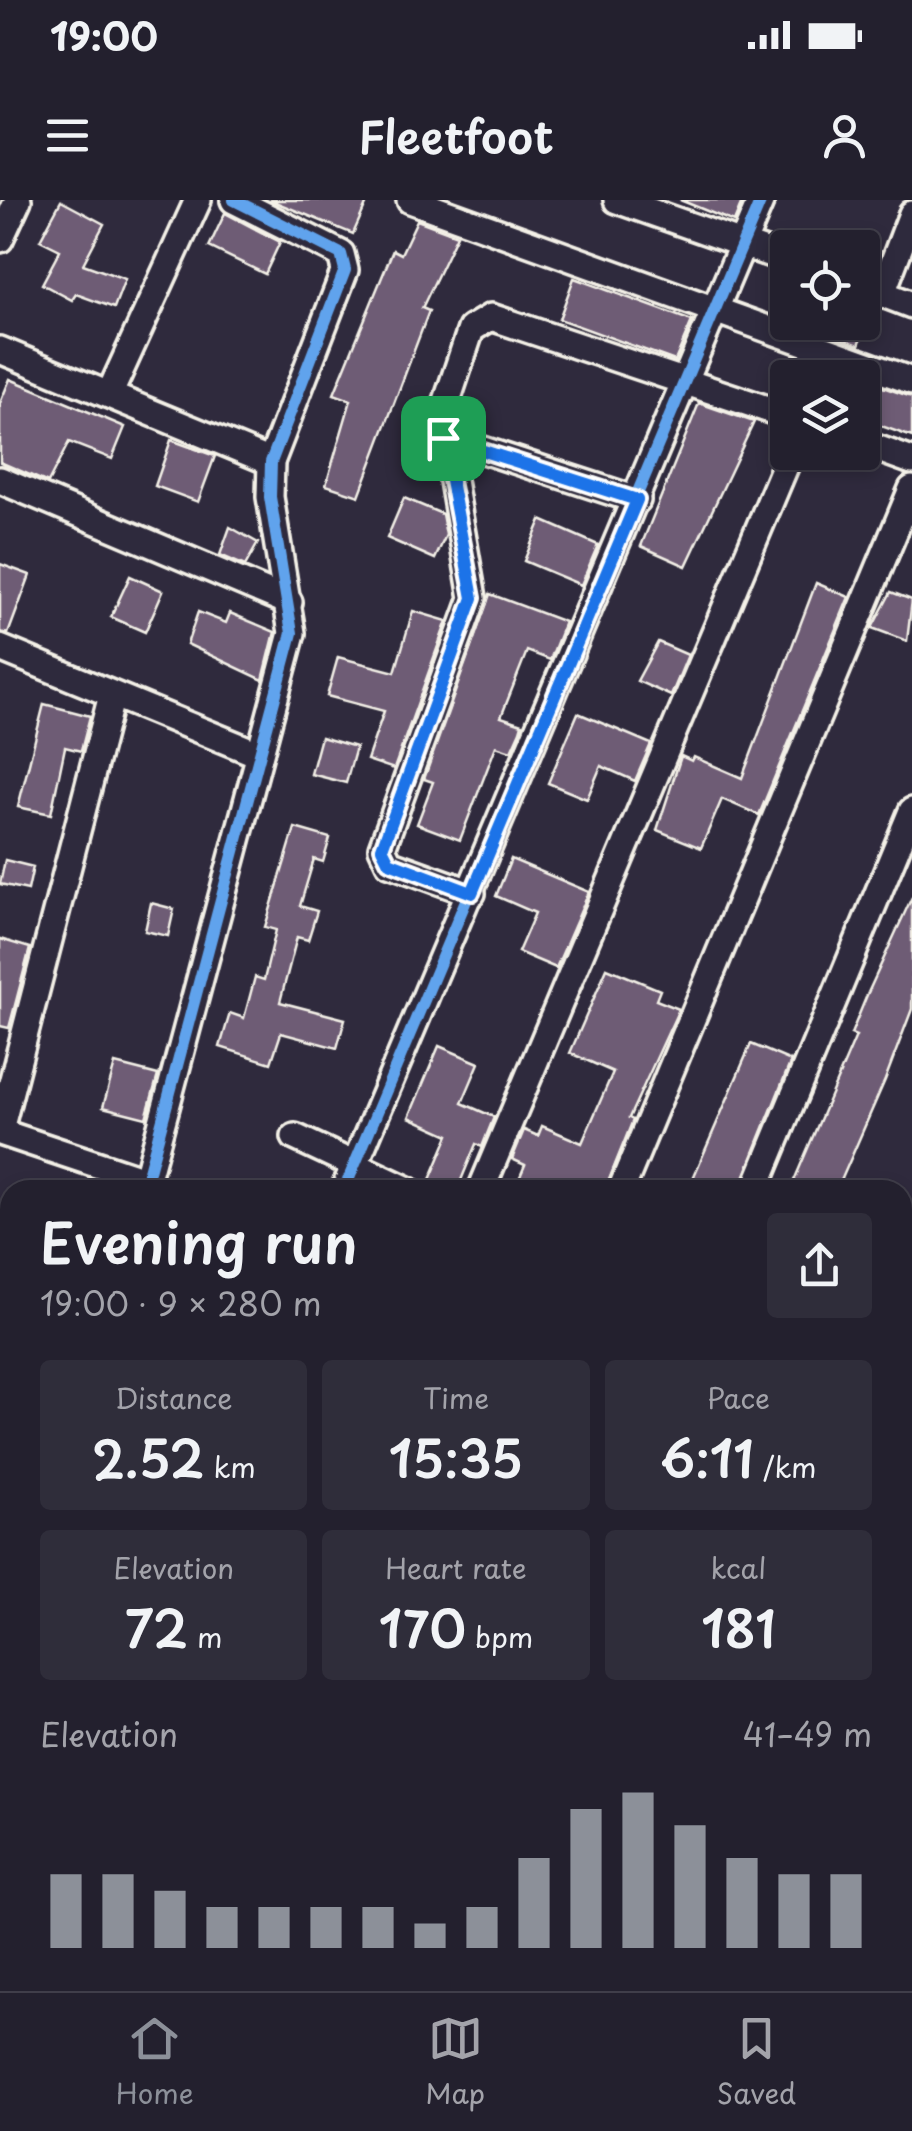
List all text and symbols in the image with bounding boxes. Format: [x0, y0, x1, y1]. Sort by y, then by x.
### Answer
text: 19:00 [50, 7, 158, 64]
text: Fleetfoot [358, 101, 554, 169]
icon: menu [40, 108, 95, 163]
icon: person [817, 108, 872, 163]
map controls [770, 230, 880, 470]
button: locate [770, 230, 880, 340]
button: layers [770, 360, 880, 470]
pin [401, 396, 486, 481]
icon: arrive [416, 411, 471, 466]
text: Evening run [40, 1200, 358, 1283]
button: share [767, 1213, 872, 1318]
text: 19:00 · 9 × 280 m [40, 1279, 322, 1327]
text: Distance [115, 1376, 232, 1419]
text: Time [423, 1376, 489, 1419]
text: Pace [707, 1376, 770, 1419]
text: 2.52 [92, 1419, 204, 1495]
text: 15:35 [389, 1419, 523, 1495]
text: 6:11 [660, 1419, 754, 1495]
text: km [204, 1445, 256, 1488]
text: /km [754, 1445, 817, 1488]
text: Elevation [113, 1546, 234, 1589]
text: Heart rate [385, 1546, 527, 1589]
text: kcal [710, 1546, 766, 1589]
text: 72 [125, 1589, 188, 1665]
text: 170 [379, 1589, 466, 1665]
text: 181 [701, 1589, 775, 1665]
text: m [188, 1615, 223, 1658]
text: bpm [466, 1615, 533, 1658]
text: Elevation [40, 1710, 178, 1758]
text: 41–49 m [743, 1710, 872, 1758]
tab: Home [116, 2011, 194, 2114]
tab: Map [425, 2011, 485, 2114]
tab: Saved [717, 2011, 796, 2114]

